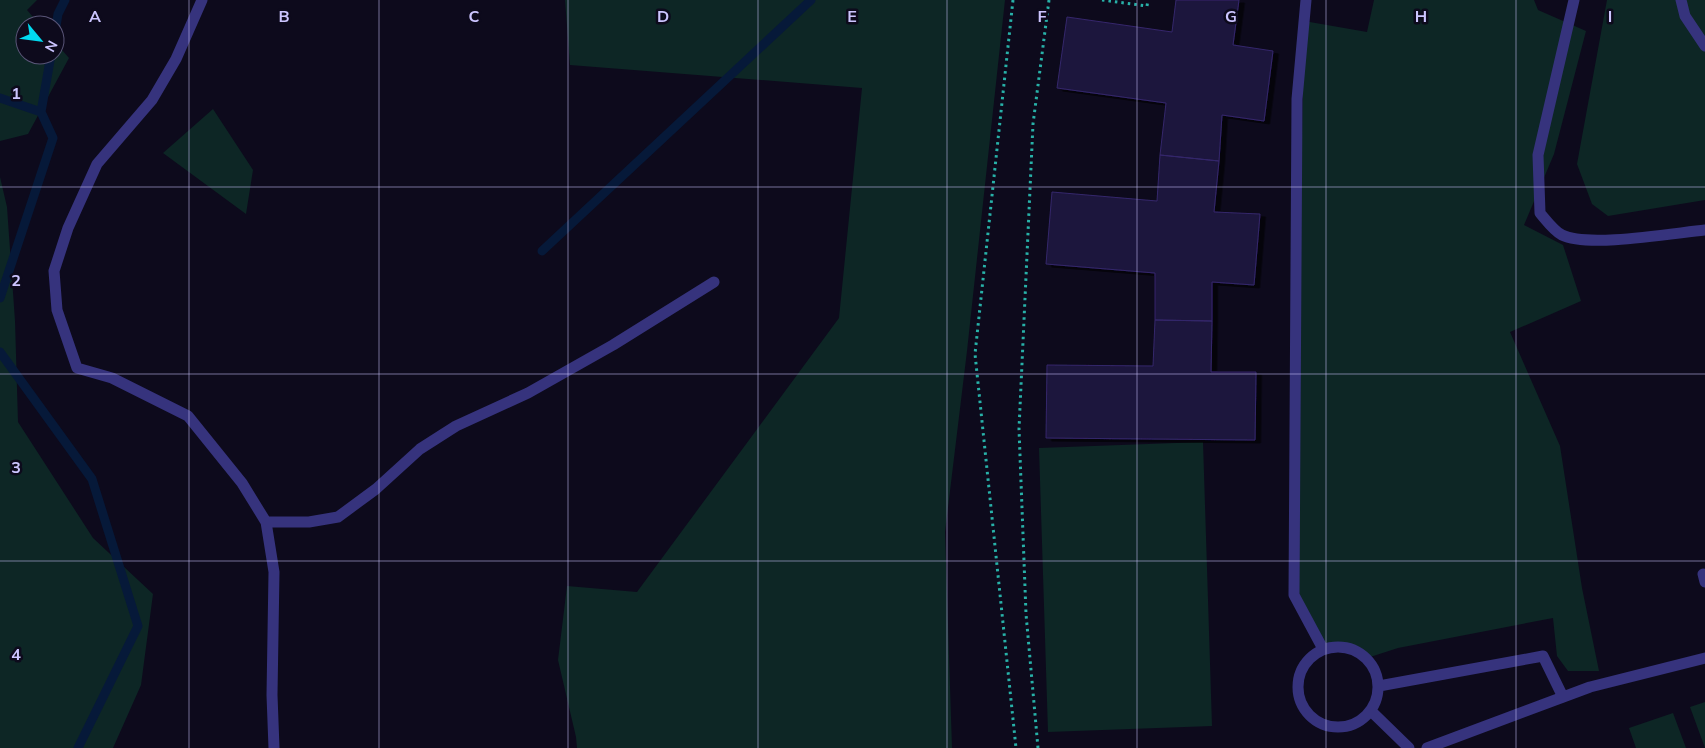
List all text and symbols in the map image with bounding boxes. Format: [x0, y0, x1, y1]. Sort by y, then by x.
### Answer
text: A [89, 6, 101, 26]
text: B [278, 6, 290, 26]
text: C [469, 6, 480, 26]
text: D [657, 6, 669, 26]
text: E [847, 6, 857, 26]
text: F [1037, 6, 1047, 26]
text: G [1225, 6, 1237, 26]
text: H [1415, 6, 1427, 26]
text: I [1608, 6, 1612, 26]
north arrow [15, 15, 65, 65]
text: N [41, 37, 62, 55]
text: 1 [11, 83, 21, 103]
text: 2 [11, 270, 21, 290]
text: 3 [11, 457, 21, 477]
text: 4 [11, 644, 21, 664]

